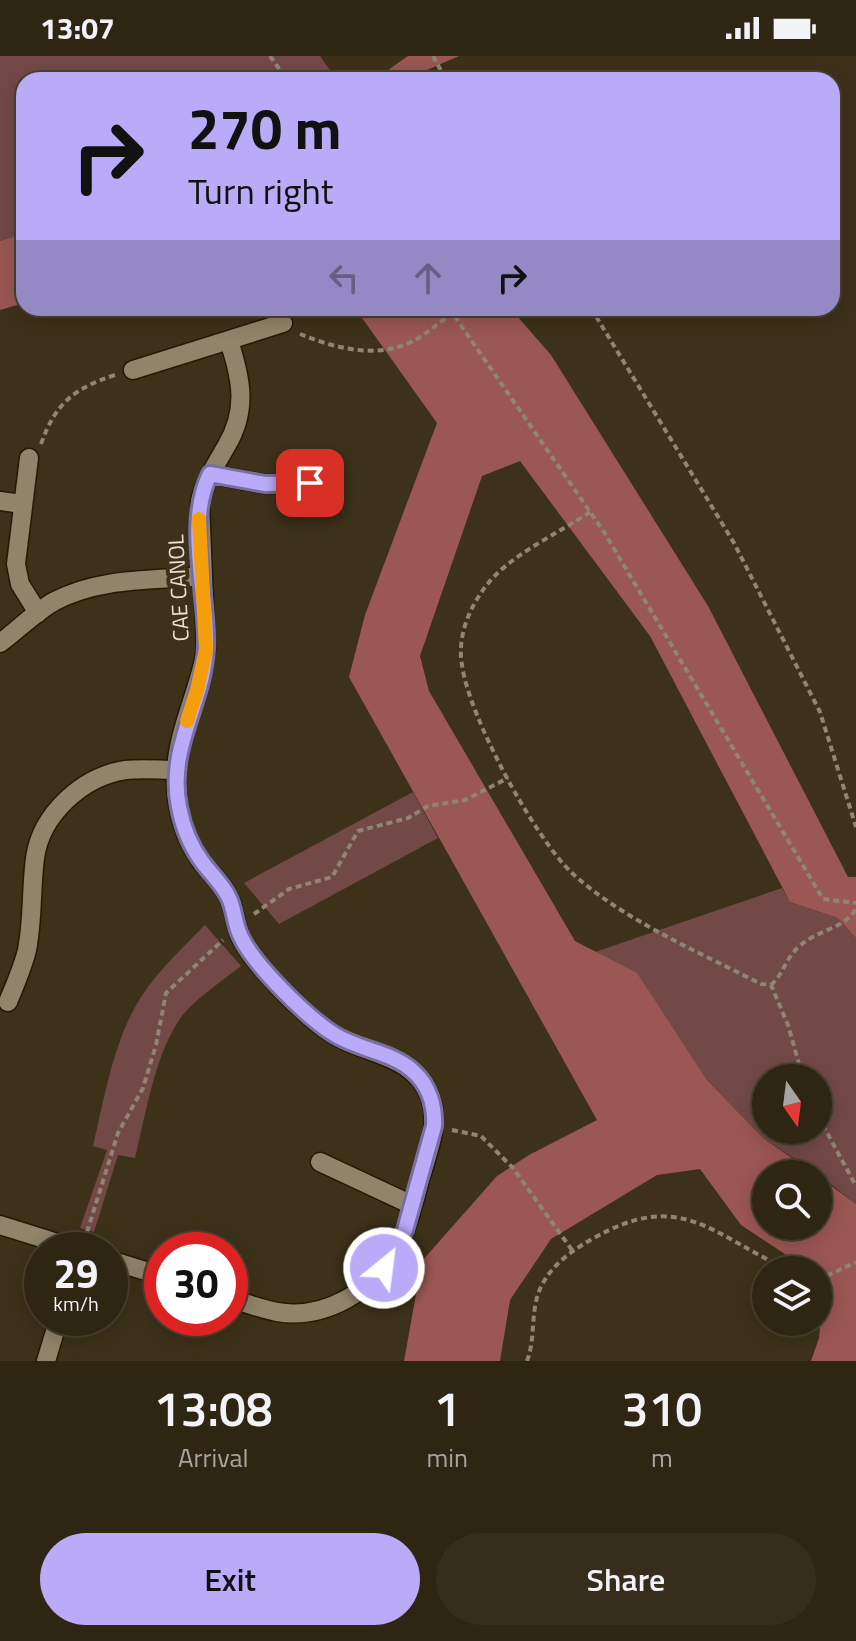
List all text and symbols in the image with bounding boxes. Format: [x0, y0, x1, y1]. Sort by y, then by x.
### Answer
text: 13:07 [40, 5, 115, 51]
text: 270 m [188, 86, 341, 171]
icon: right [56, 104, 160, 208]
text: Turn right [188, 163, 333, 218]
icon: left [322, 256, 366, 300]
icon: ahead [406, 256, 450, 300]
icon: right [490, 256, 534, 300]
pin [276, 449, 344, 517]
icon: arrive [288, 461, 332, 505]
street label: CAE CANOL [158, 533, 198, 642]
north arrow [752, 1064, 832, 1144]
map controls [752, 1064, 832, 1336]
button: search [752, 1160, 832, 1240]
position arrow [342, 1226, 426, 1310]
speed limit sign: 30 [144, 1232, 248, 1336]
text: 29 [54, 1243, 98, 1304]
button: layers [752, 1256, 832, 1336]
text: km/h [53, 1288, 99, 1319]
text: 13:08 [154, 1372, 273, 1445]
text: 1 [434, 1372, 461, 1445]
text: 310 [622, 1372, 702, 1445]
text: Arrival [178, 1438, 248, 1477]
text: min [426, 1438, 468, 1477]
text: m [651, 1438, 673, 1477]
button: Exit [40, 1533, 420, 1625]
button: Share [436, 1533, 816, 1625]

